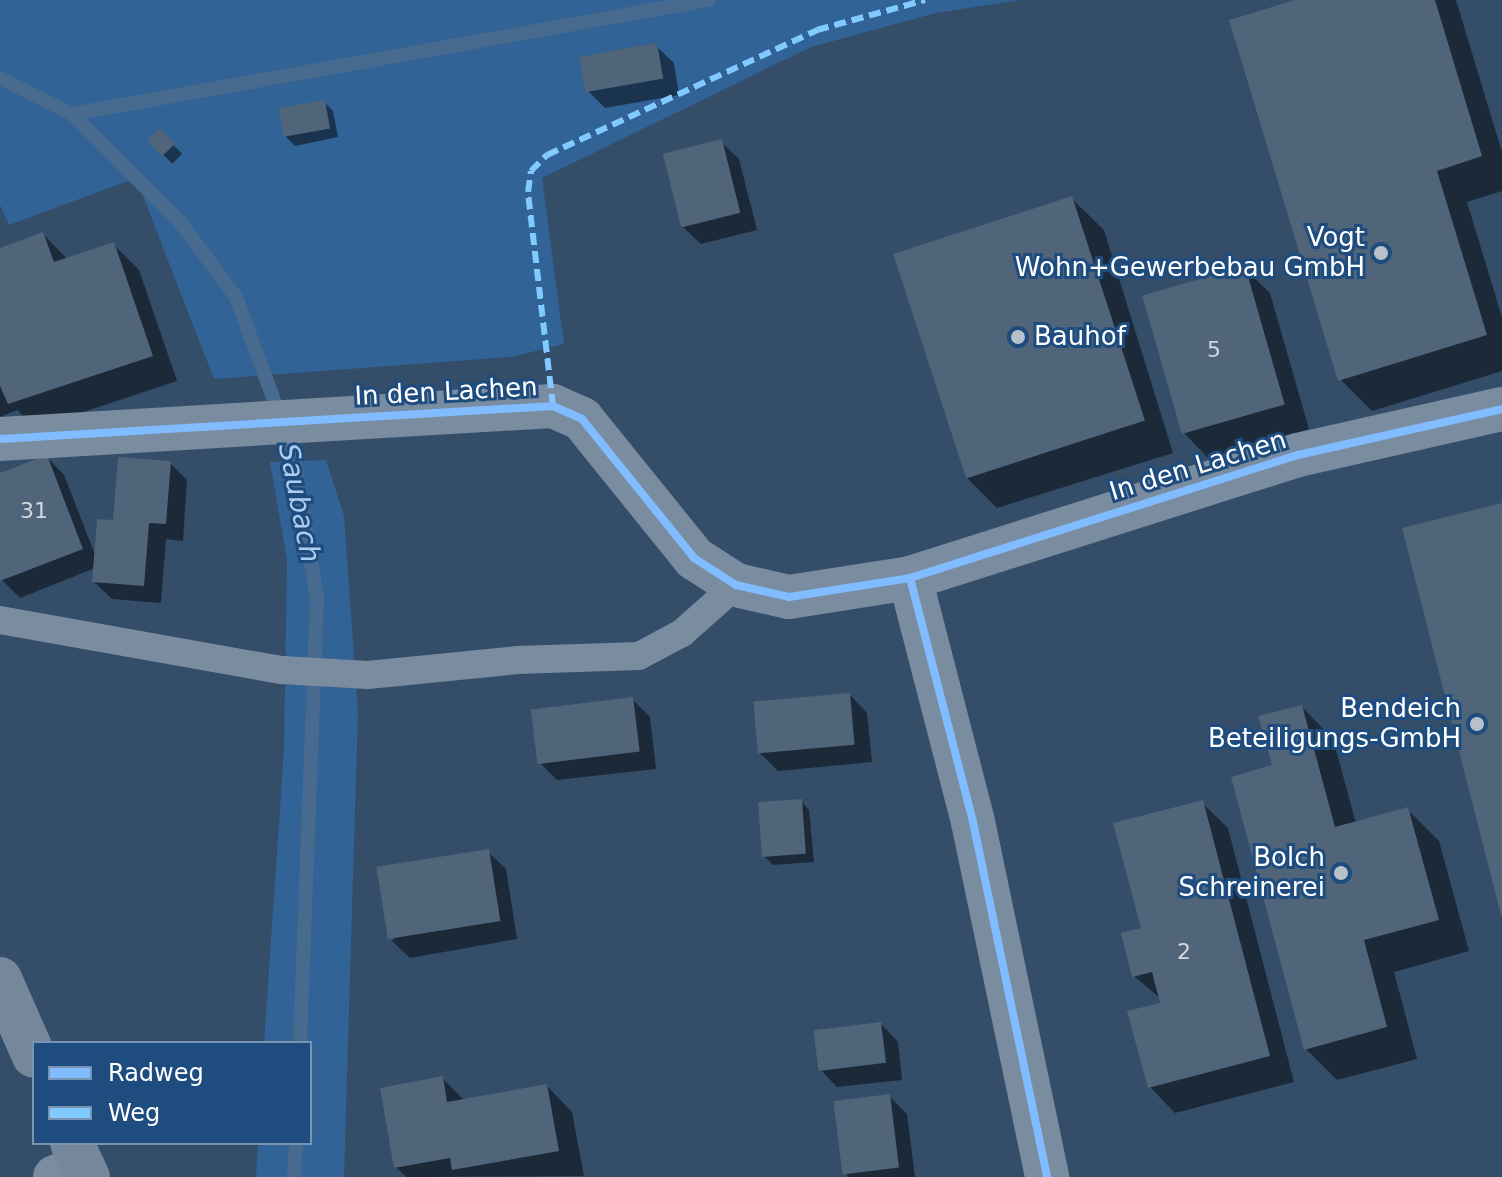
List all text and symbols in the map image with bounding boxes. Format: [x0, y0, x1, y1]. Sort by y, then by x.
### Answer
place label: Vogt Wohn+Gewerbebau GmbH [1015, 222, 1365, 284]
marker: Vogt Wohn+Gewerbebau GmbH [1372, 244, 1390, 262]
place label: Bauhof [1034, 321, 1126, 353]
marker: Bauhof [1009, 328, 1027, 346]
house number: 5 [1207, 337, 1221, 363]
street label: In den Lachen [354, 372, 538, 412]
street label: In den Lachen [1106, 424, 1290, 508]
water label: Saubach [271, 441, 327, 565]
house number: 31 [20, 498, 48, 524]
place label: Bendeich Beteiligungs-GmbH [1208, 693, 1461, 754]
marker: Bendeich Beteiligungs-GmbH [1468, 715, 1486, 733]
place label: Bolch Schreinerei [1179, 842, 1325, 904]
marker: Bolch Schreinerei [1332, 864, 1350, 882]
house number: 2 [1177, 939, 1191, 965]
legend [32, 1041, 312, 1145]
text: Radweg [108, 1059, 204, 1087]
text: Weg [108, 1099, 160, 1127]

